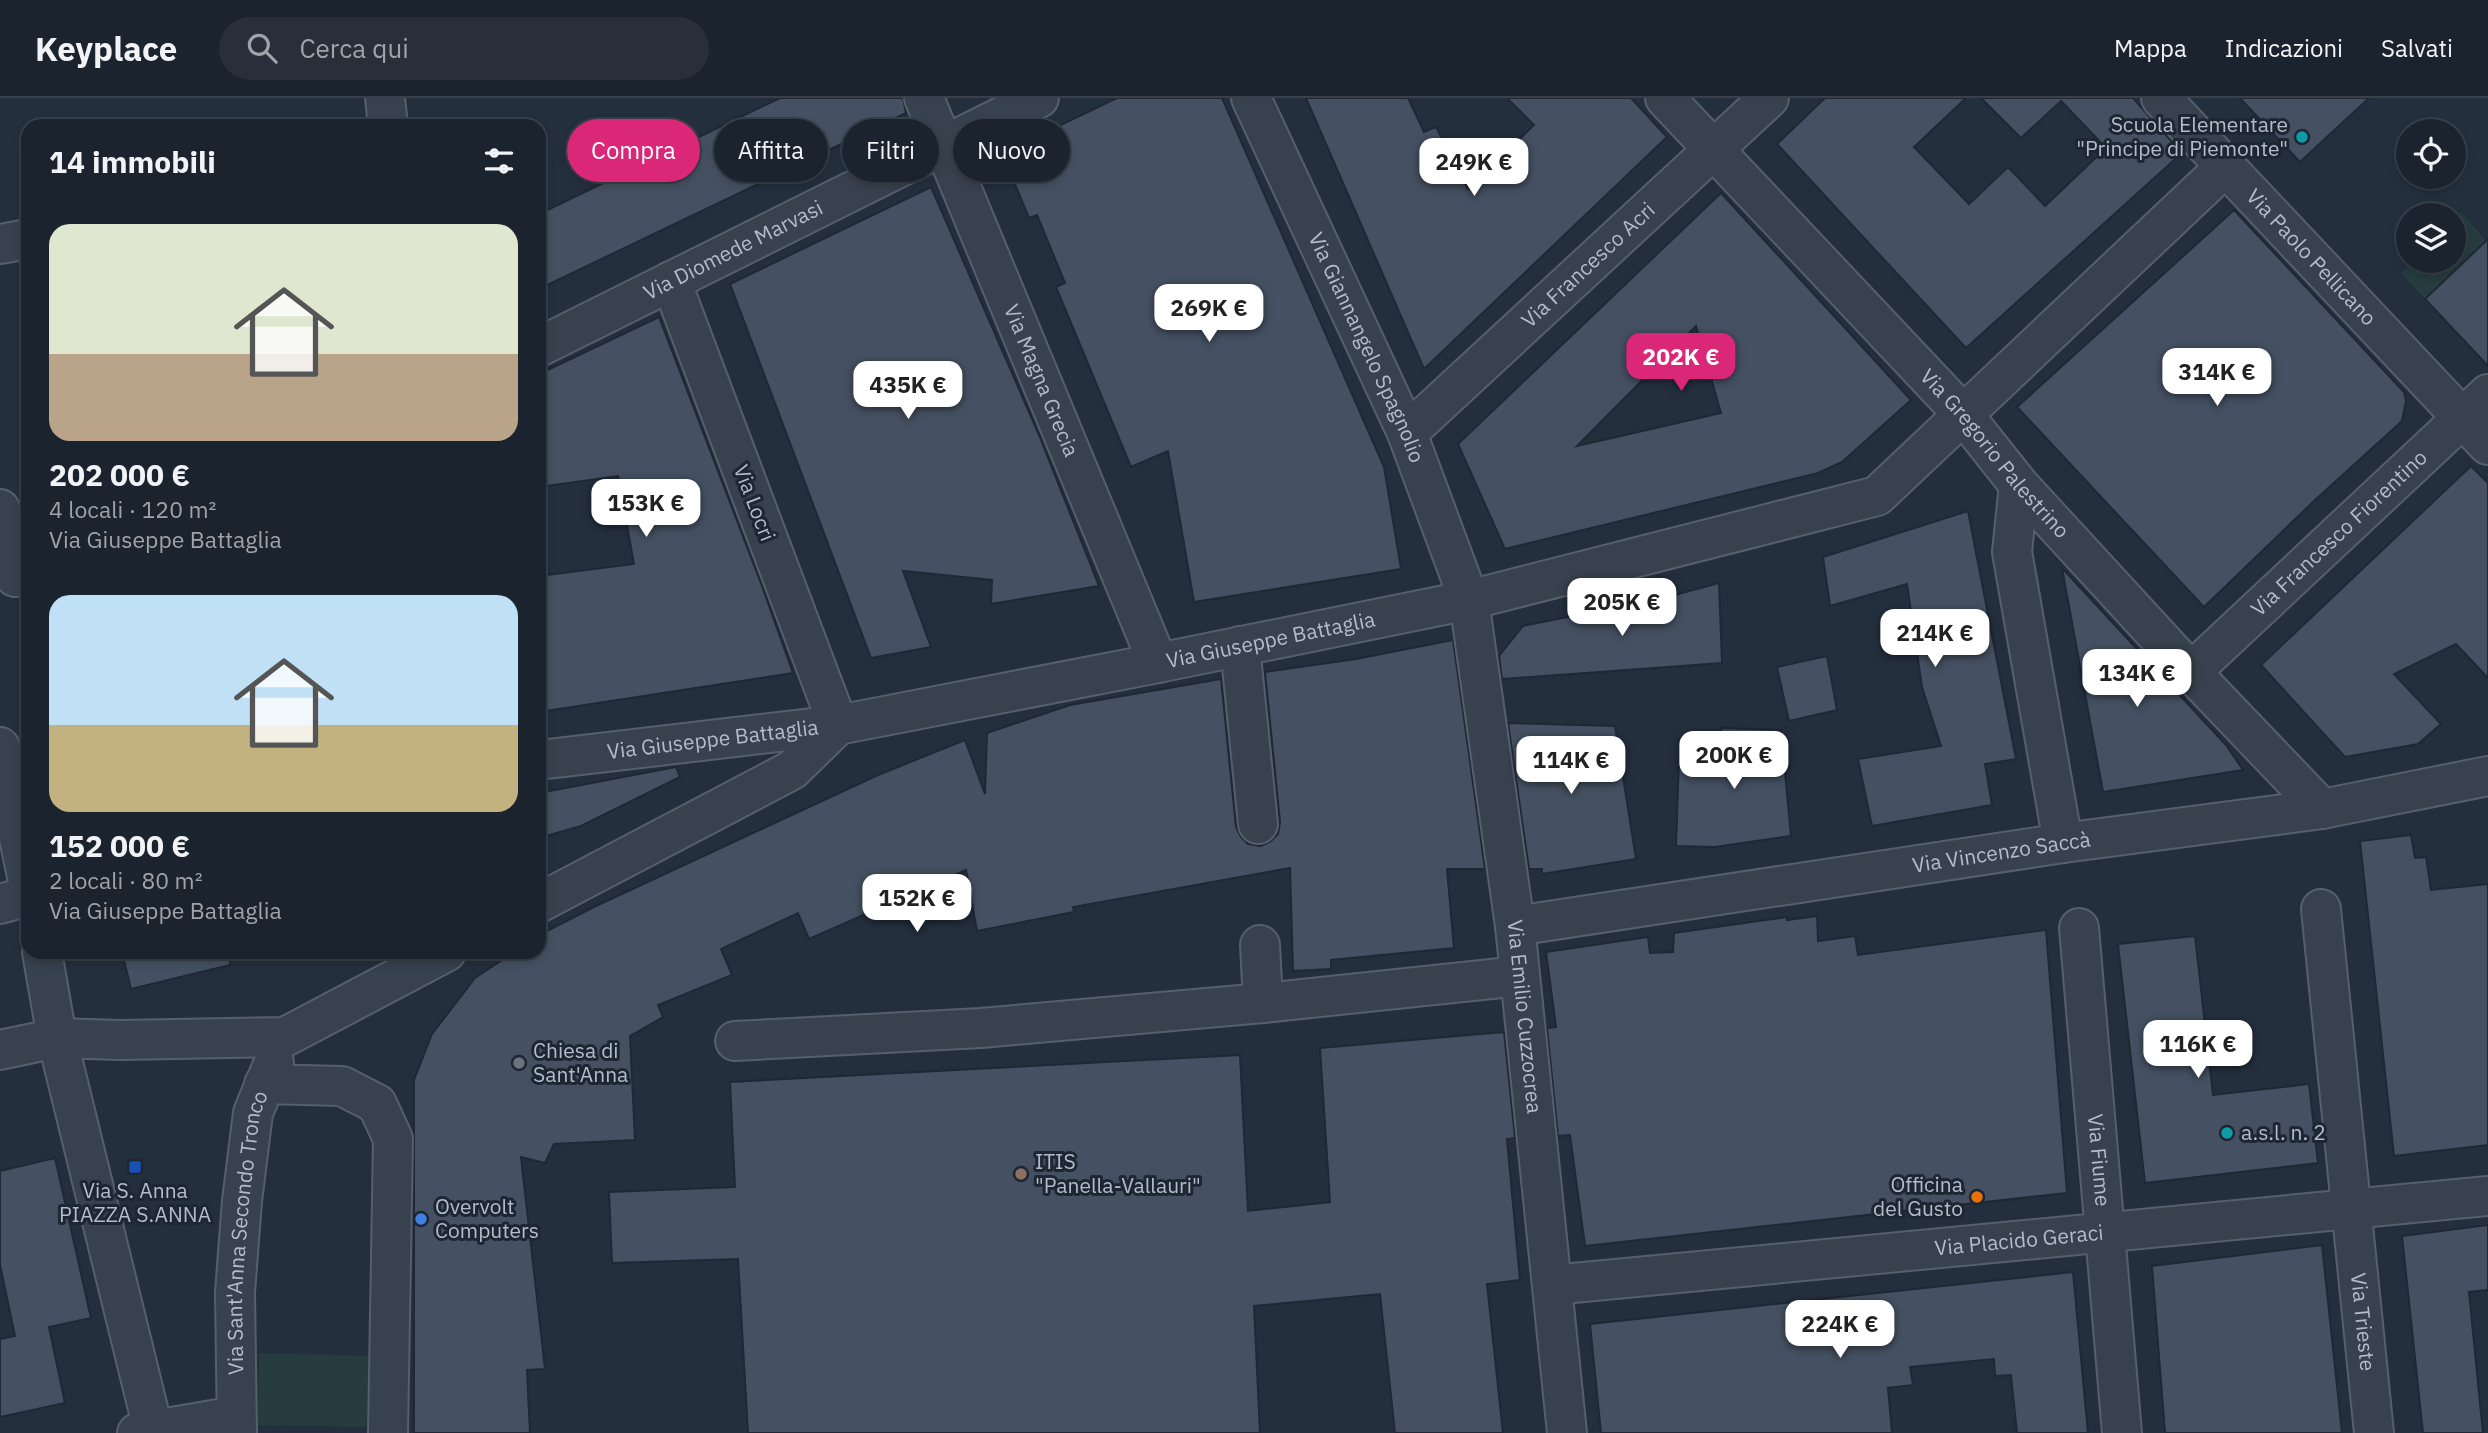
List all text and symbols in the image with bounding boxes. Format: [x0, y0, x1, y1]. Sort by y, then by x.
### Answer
search box [219, 17, 709, 80]
text: Keyplace [35, 27, 177, 70]
icon: search [243, 29, 281, 67]
text: Cerca qui [299, 31, 409, 65]
text: Mappa [2114, 32, 2187, 64]
text: Indicazioni [2225, 32, 2343, 64]
text: Salvati [2381, 32, 2453, 64]
place label: Scuola Elementare "Principe di Piemonte" [2076, 110, 2288, 162]
chip: Compra [567, 119, 700, 182]
chip: Affitta [714, 119, 828, 182]
chip: Filtri [842, 119, 939, 182]
chip: Nuovo [953, 119, 1070, 182]
map controls [2396, 119, 2466, 273]
button: locate [2396, 119, 2466, 189]
marker: Scuola Elementare "Principe di Piemonte" [2294, 129, 2310, 145]
pin: 249K € [1417, 139, 1531, 198]
text: 14 immobili [49, 142, 216, 181]
icon: filters [480, 142, 518, 180]
text: 249K € [1435, 146, 1513, 176]
street label: Via Paolo Pellicano [2241, 182, 2383, 331]
street label: Via Diomede Marvasi [638, 193, 827, 306]
street label: Via Francesco Acri [1515, 196, 1661, 333]
button: layers [2396, 203, 2466, 273]
street label: Via Giannangelo Spagnolio [1302, 227, 1432, 466]
icon: home [221, 269, 347, 395]
pin: 269K € [1152, 285, 1266, 344]
text: 269K € [1170, 292, 1248, 322]
street label: Via Magna Grecia [998, 300, 1086, 461]
pin: 202K € [1624, 334, 1738, 393]
text: 202K € [1642, 341, 1720, 371]
pin: 314K € [2160, 348, 2274, 408]
text: 314K € [2178, 356, 2256, 386]
pin: 435K € [851, 362, 965, 421]
street label: Via Gregorio Palestrino [1914, 362, 2076, 544]
text: 435K € [869, 369, 947, 399]
street label: Via Francesco Fiorentino [2244, 443, 2433, 622]
text: 202 000 € [49, 455, 190, 494]
street label: Via Locri [728, 460, 782, 545]
pin: 153K € [589, 480, 703, 539]
text: 153K € [607, 487, 685, 517]
text: 4 locali · 120 m² [49, 494, 216, 524]
text: Via Giuseppe Battaglia [49, 524, 282, 554]
pin: 205K € [1565, 578, 1679, 638]
text: 205K € [1583, 586, 1661, 616]
street label: Via Giuseppe Battaglia [1164, 604, 1378, 674]
pin: 214K € [1878, 610, 1992, 669]
text: 214K € [1896, 617, 1974, 647]
icon: home [221, 640, 347, 766]
pin: 134K € [2080, 650, 2194, 709]
text: 134K € [2098, 657, 2176, 687]
street label: Via Giuseppe Battaglia [605, 712, 820, 765]
pin: 200K € [1677, 732, 1791, 791]
pin: 114K € [1514, 736, 1628, 796]
text: 200K € [1695, 739, 1773, 769]
text: 114K € [1532, 744, 1610, 774]
street label: Via Vincenzo Saccà [1910, 825, 2092, 879]
text: 152 000 € [49, 826, 190, 865]
text: 2 locali · 80 m² [49, 865, 203, 895]
pin: 152K € [860, 874, 974, 934]
text: 152K € [878, 882, 956, 912]
text: Via Giuseppe Battaglia [49, 895, 282, 925]
street label: Via Emilio Cuzzocrea [1501, 918, 1549, 1115]
pin: 116K € [2141, 1020, 2255, 1080]
text: 116K € [2159, 1028, 2237, 1058]
place label: Chiesa di Sant'Anna [533, 1036, 628, 1088]
marker: Chiesa di Sant'Anna [511, 1055, 527, 1071]
street label: Via Sant'Anna Secondo Tronco [220, 1086, 274, 1375]
street label: Via Fiume [2082, 1113, 2118, 1208]
place label: a.s.l. n. 2 [2241, 1118, 2326, 1146]
marker: a.s.l. n. 2 [2219, 1125, 2235, 1141]
place label: ITIS "Panella-Vallauri" [1035, 1147, 1201, 1199]
marker: Via S. Anna PIAZZA S.ANNA [127, 1159, 143, 1175]
marker: ITIS "Panella-Vallauri" [1013, 1166, 1029, 1182]
place label: Officina del Gusto [1873, 1170, 1963, 1222]
place label: Via S. Anna PIAZZA S.ANNA [59, 1176, 211, 1228]
marker: Officina del Gusto [1969, 1189, 1985, 1205]
place label: Overvolt Computers [435, 1192, 539, 1244]
marker: Overvolt Computers [413, 1211, 429, 1227]
street label: Via Placido Geraci [1933, 1218, 2104, 1262]
street label: Via Trieste [2345, 1271, 2383, 1372]
pin: 224K € [1783, 1300, 1897, 1360]
text: 224K € [1801, 1308, 1879, 1338]

